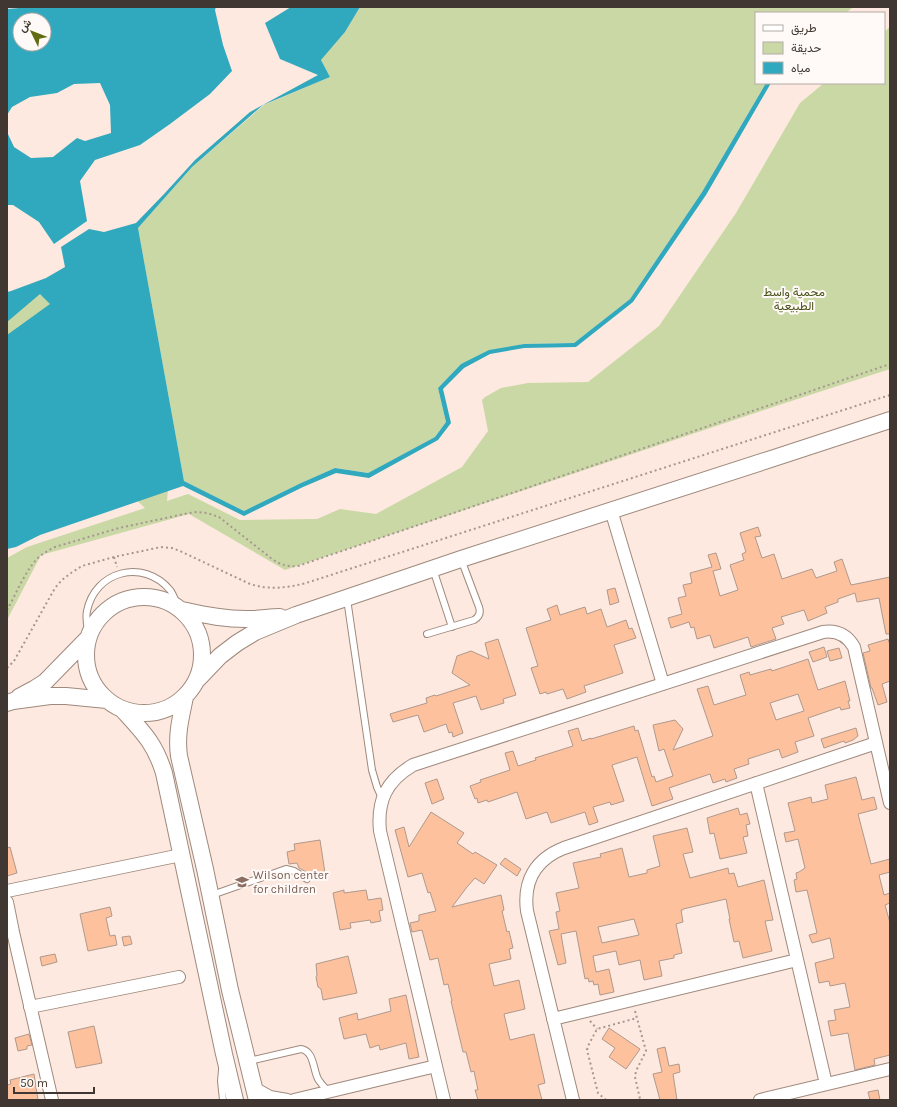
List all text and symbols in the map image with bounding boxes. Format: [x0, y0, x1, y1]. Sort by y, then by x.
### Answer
north arrow [12, 12, 52, 52]
legend [755, 12, 885, 84]
text: ش [16, 16, 34, 35]
text: طريق [791, 21, 817, 36]
text: حديقة [791, 41, 821, 55]
text: مياه [791, 61, 810, 75]
park label: محمية واسط الطبيعية [763, 285, 825, 313]
place label: Wilson center for children [253, 868, 329, 896]
school or university icon: Wilson center for children [234, 874, 250, 890]
scale bar [14, 1069, 94, 1095]
text: 50 m [20, 1076, 48, 1090]

